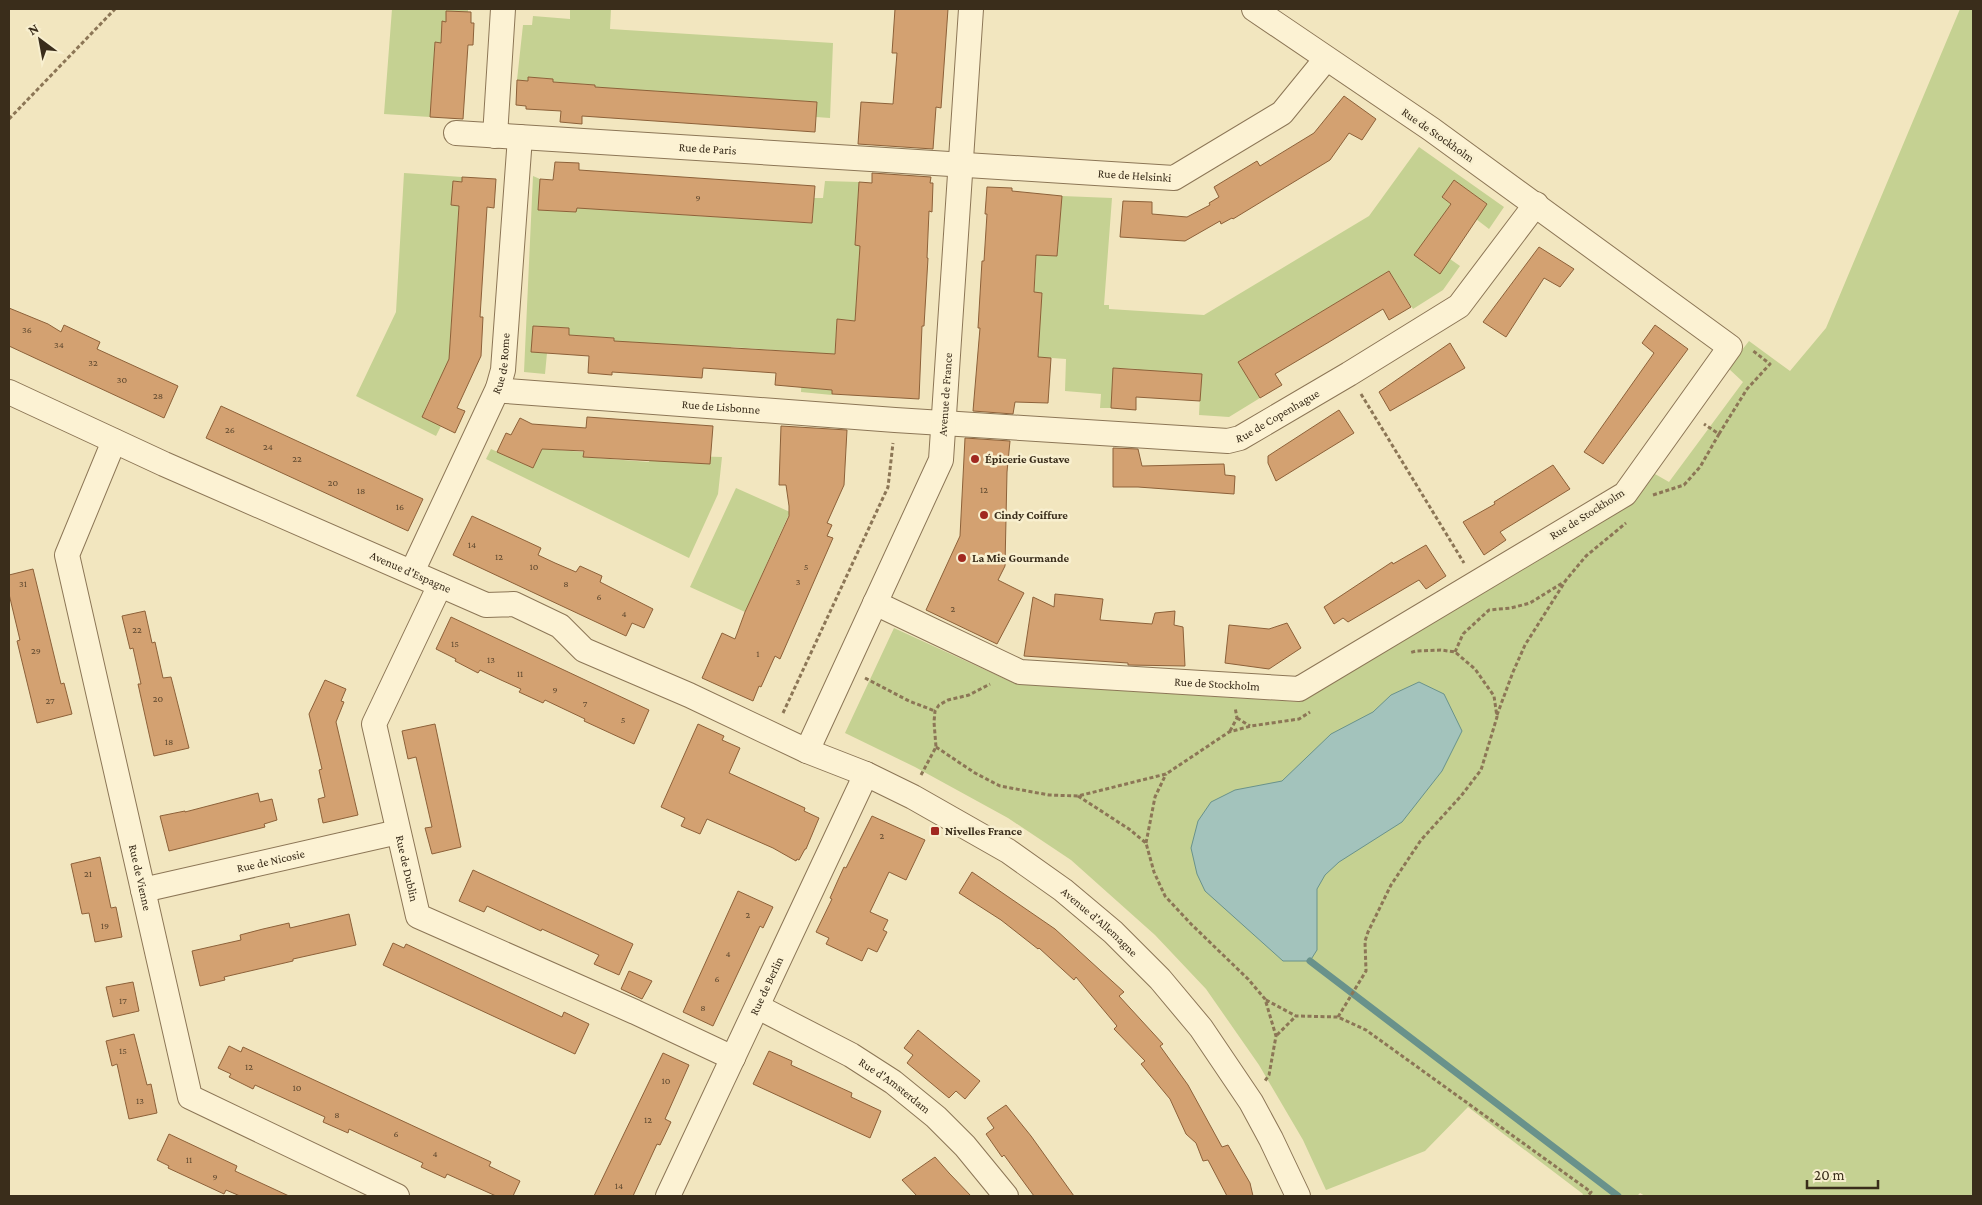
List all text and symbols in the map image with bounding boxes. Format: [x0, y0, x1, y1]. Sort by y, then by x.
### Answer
north arrow [15, 15, 65, 65]
text: N [25, 19, 42, 38]
street label: Rue de Stockholm [1399, 105, 1477, 165]
street label: Rue de Paris [678, 140, 737, 158]
street label: Rue de Helsinki [1097, 166, 1172, 185]
house number: 9 [695, 192, 701, 203]
house number: 36 [22, 324, 32, 335]
street label: Rue de Rome [489, 333, 513, 396]
house number: 34 [54, 339, 64, 350]
street label: Avenue de France [936, 352, 955, 437]
house number: 32 [88, 357, 98, 368]
house number: 30 [117, 374, 128, 385]
street label: Rue de Copenhague [1234, 386, 1322, 446]
house number: 28 [153, 390, 163, 401]
street label: Rue de Lisbonne [681, 397, 760, 417]
house number: 26 [225, 424, 235, 435]
house number: 24 [263, 441, 273, 452]
place label: Épicerie Gustave [985, 452, 1070, 466]
house number: 22 [292, 453, 302, 464]
marker: Épicerie Gustave [969, 453, 981, 465]
house number: 20 [328, 477, 339, 488]
house number: 12 [980, 484, 988, 495]
house number: 18 [357, 485, 365, 496]
street label: Rue de Stockholm [1547, 485, 1627, 543]
house number: 16 [396, 501, 404, 512]
place label: Cindy Coiffure [994, 508, 1068, 522]
marker: Cindy Coiffure [978, 509, 990, 521]
house number: 14 [468, 539, 476, 550]
street label: Avenue d'Espagne [368, 548, 453, 596]
house number: 12 [495, 551, 503, 562]
place label: La Mie Gourmande [972, 551, 1069, 565]
marker: La Mie Gourmande [956, 552, 968, 564]
house number: 10 [530, 561, 539, 572]
house number: 5 [804, 561, 809, 572]
house number: 3 [796, 576, 801, 587]
house number: 31 [19, 578, 27, 589]
house number: 8 [563, 578, 569, 589]
house number: 6 [596, 591, 602, 602]
house number: 2 [951, 603, 956, 614]
house number: 4 [621, 608, 627, 619]
house number: 22 [132, 624, 142, 635]
house number: 15 [451, 638, 459, 649]
house number: 29 [31, 645, 41, 656]
house number: 1 [756, 648, 760, 659]
house number: 13 [487, 654, 495, 665]
house number: 11 [517, 668, 523, 679]
street label: Rue de Stockholm [1174, 674, 1261, 694]
house number: 9 [552, 684, 558, 695]
house number: 20 [153, 693, 164, 704]
house number: 27 [45, 695, 55, 706]
house number: 7 [583, 698, 588, 709]
house number: 5 [621, 714, 626, 725]
house number: 18 [165, 736, 173, 747]
place label: Nivelles France [945, 824, 1022, 838]
marker: Nivelles France [929, 825, 941, 837]
house number: 2 [880, 830, 885, 841]
street label: Rue de Dublin [393, 834, 422, 903]
street label: Rue de Vienne [126, 843, 154, 912]
street label: Rue de Nicosie [235, 846, 306, 875]
house number: 21 [84, 868, 92, 879]
street label: Avenue d'Allemagne [1058, 884, 1141, 960]
house number: 2 [746, 909, 751, 920]
house number: 19 [101, 920, 109, 931]
house number: 4 [725, 948, 731, 959]
street label: Rue de Berlin [747, 954, 787, 1017]
house number: 6 [714, 973, 720, 984]
house number: 17 [119, 995, 127, 1006]
house number: 8 [700, 1002, 706, 1013]
house number: 15 [119, 1045, 127, 1056]
street label: Rue d'Amsterdam [856, 1055, 933, 1117]
house number: 12 [245, 1061, 253, 1072]
house number: 10 [662, 1075, 671, 1086]
house number: 10 [293, 1082, 302, 1093]
house number: 13 [136, 1095, 144, 1106]
house number: 8 [334, 1109, 340, 1120]
house number: 12 [644, 1114, 652, 1125]
house number: 6 [393, 1128, 399, 1139]
house number: 4 [432, 1148, 438, 1159]
house number: 11 [186, 1154, 192, 1165]
scale bar [1807, 1158, 1878, 1190]
text: 20 m [1814, 1167, 1845, 1183]
house number: 9 [212, 1171, 218, 1182]
house number: 14 [615, 1180, 623, 1191]

